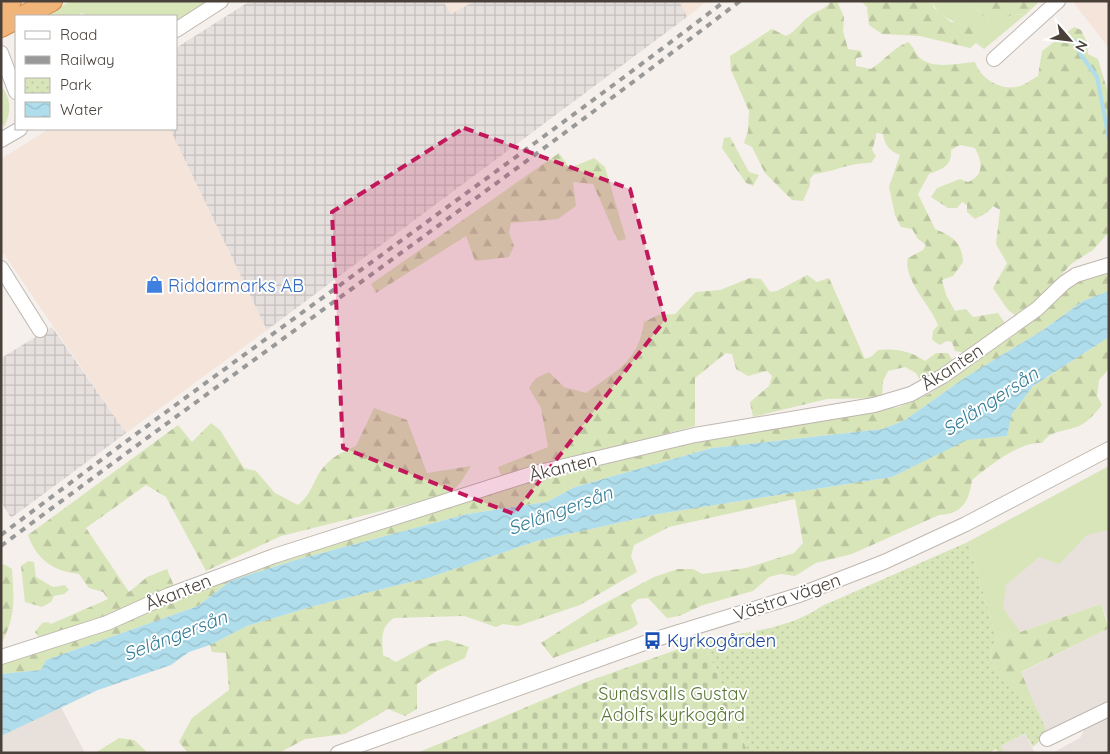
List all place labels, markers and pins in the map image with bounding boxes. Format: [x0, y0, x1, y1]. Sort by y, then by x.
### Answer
place label: Riddarmarks AB [168, 274, 304, 297]
shop icon: Riddarmarks AB [144, 275, 164, 295]
place label: Kyrkogården [667, 629, 776, 652]
bus stop icon: Kyrkogården [643, 630, 663, 650]

